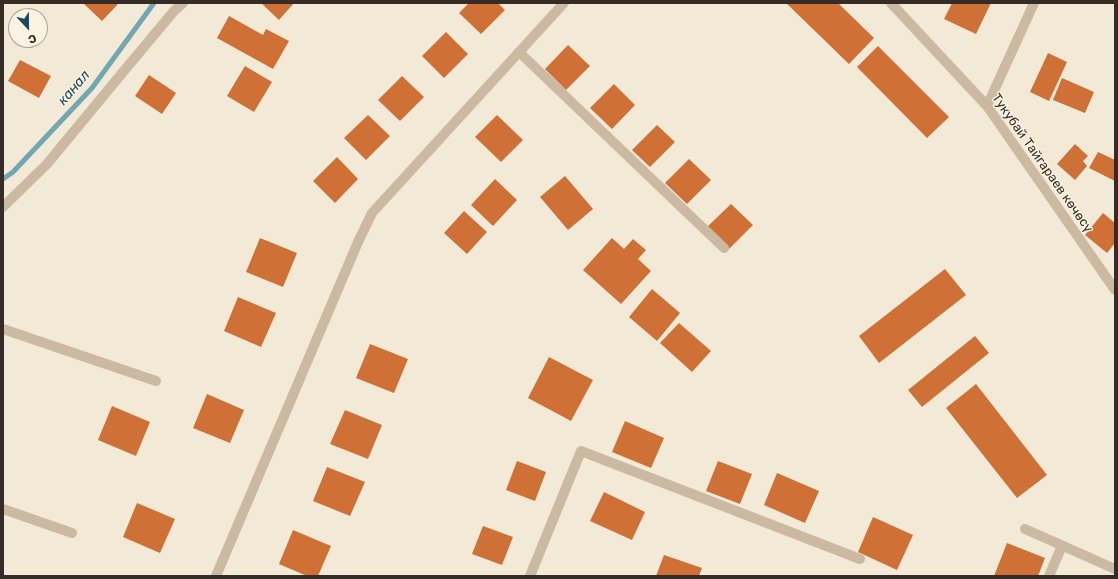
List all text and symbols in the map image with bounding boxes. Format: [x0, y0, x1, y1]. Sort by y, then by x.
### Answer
north arrow [8, 8, 48, 48]
text: С [26, 31, 38, 46]
water label: канал [54, 67, 94, 109]
street label: Тукубай Тайгараев көчөсү [988, 91, 1096, 235]

